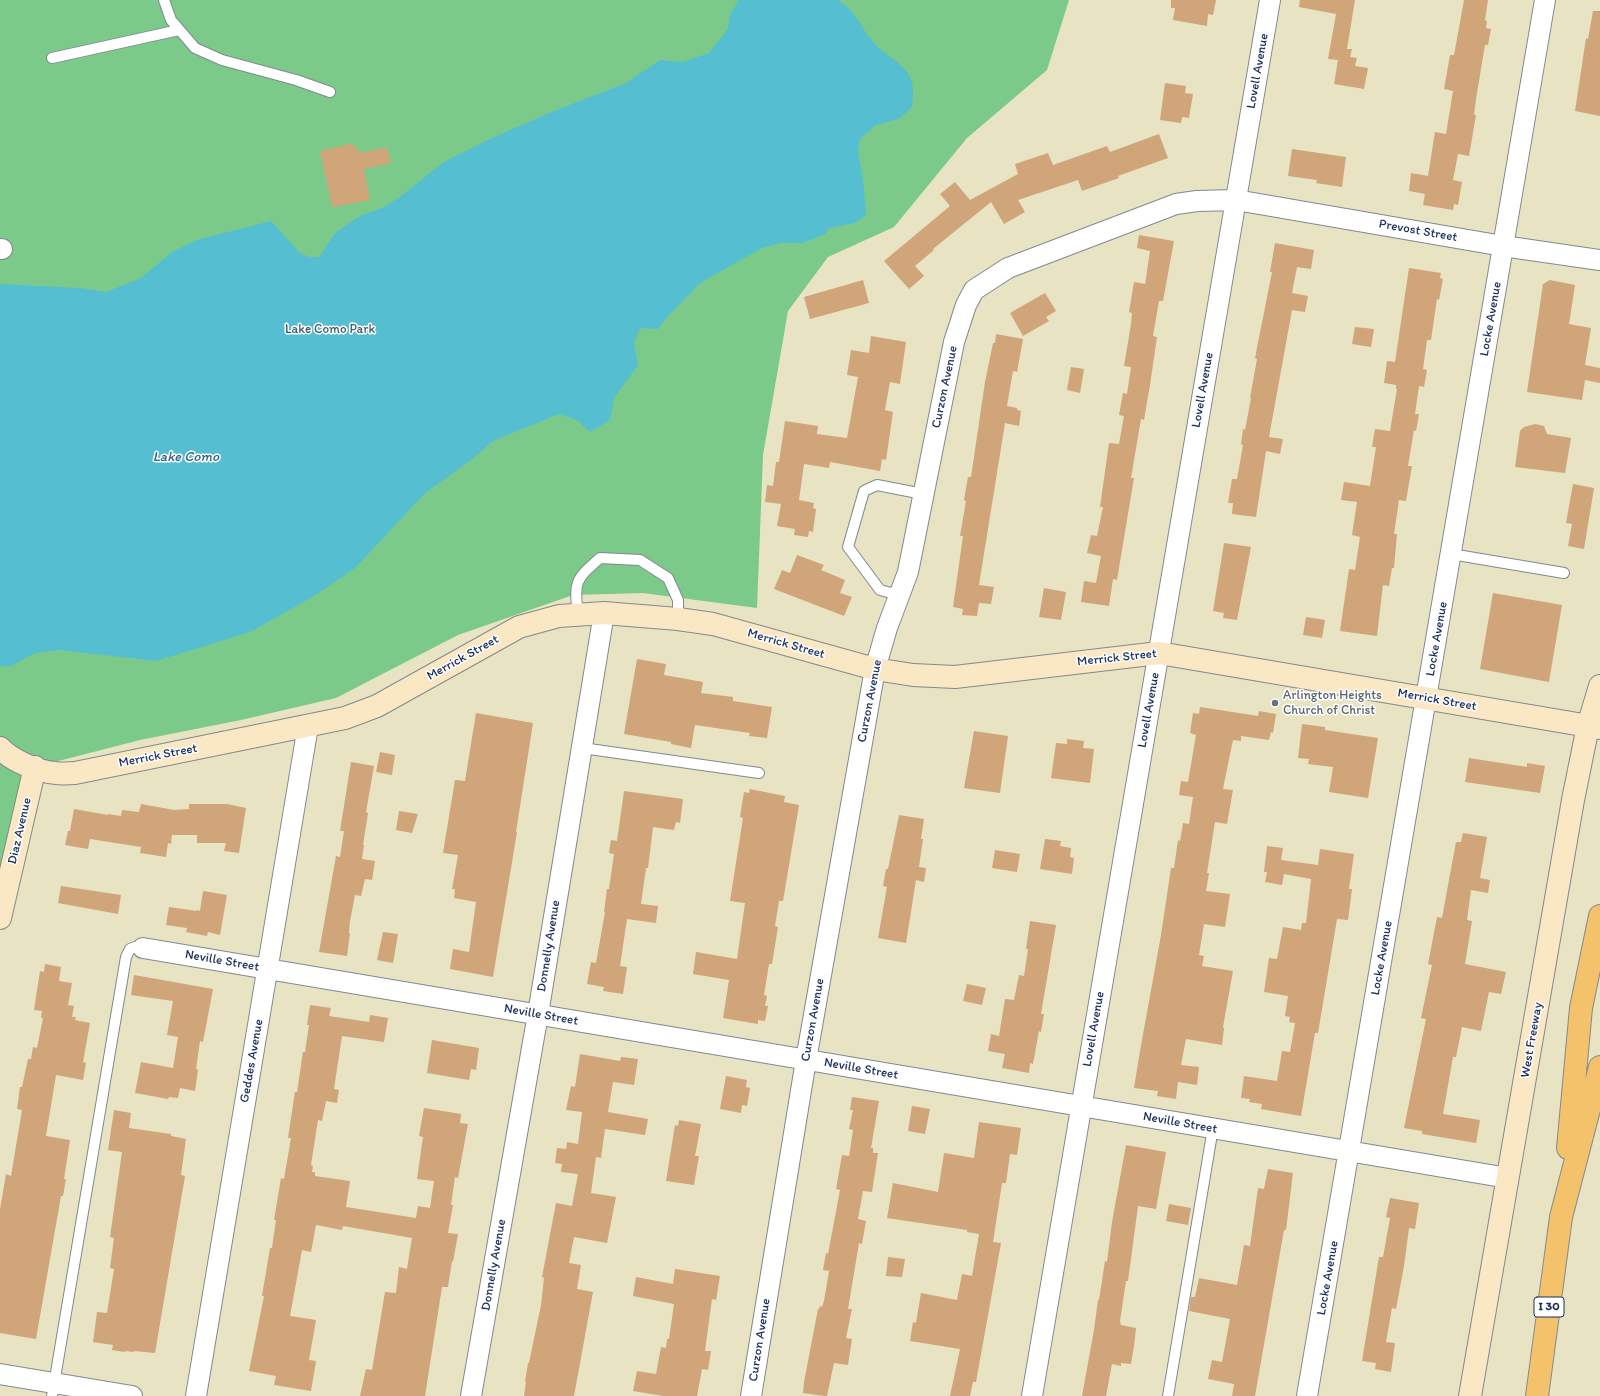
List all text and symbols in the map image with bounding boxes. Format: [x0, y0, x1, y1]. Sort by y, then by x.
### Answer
street label: Lovell Avenue [1244, 32, 1272, 110]
street label: Prevost Street [1378, 216, 1458, 246]
street label: Locke Avenue [1477, 280, 1505, 358]
park label: Lake Como Park [285, 322, 375, 338]
street label: Curzon Avenue [929, 344, 961, 430]
street label: Lovell Avenue [1189, 351, 1217, 429]
water label: Lake Como [153, 449, 219, 465]
street label: Locke Avenue [1423, 600, 1451, 678]
street label: Merrick Street [745, 625, 827, 663]
street label: Merrick Street [424, 632, 502, 684]
street label: Merrick Street [1076, 646, 1158, 670]
street label: Curzon Avenue [854, 658, 886, 744]
street label: Lovell Avenue [1135, 671, 1163, 749]
street label: Merrick Street [1396, 685, 1478, 715]
place label: Arlington Heights Church of Christ [1283, 688, 1382, 719]
marker: Arlington Heights Church of Christ [1270, 698, 1280, 708]
street label: Merrick Street [117, 741, 199, 771]
street label: Diaz Avenue [5, 796, 35, 866]
street label: Donnelly Avenue [534, 899, 564, 993]
street label: Locke Avenue [1368, 919, 1396, 997]
street label: Neville Street [184, 947, 260, 975]
street label: Curzon Avenue [798, 977, 828, 1063]
street label: Lovell Avenue [1080, 990, 1108, 1068]
street label: Neville Street [503, 1001, 579, 1029]
street label: West Freeway [1518, 1001, 1546, 1079]
street label: Geddes Avenue [237, 1018, 267, 1104]
street label: Neville Street [823, 1055, 899, 1083]
street label: Neville Street [1142, 1109, 1218, 1137]
street label: Donnelly Avenue [478, 1218, 510, 1312]
street label: Locke Avenue [1314, 1239, 1342, 1317]
street label: Curzon Avenue [746, 1297, 774, 1383]
road number: I 30 [1534, 1297, 1564, 1317]

